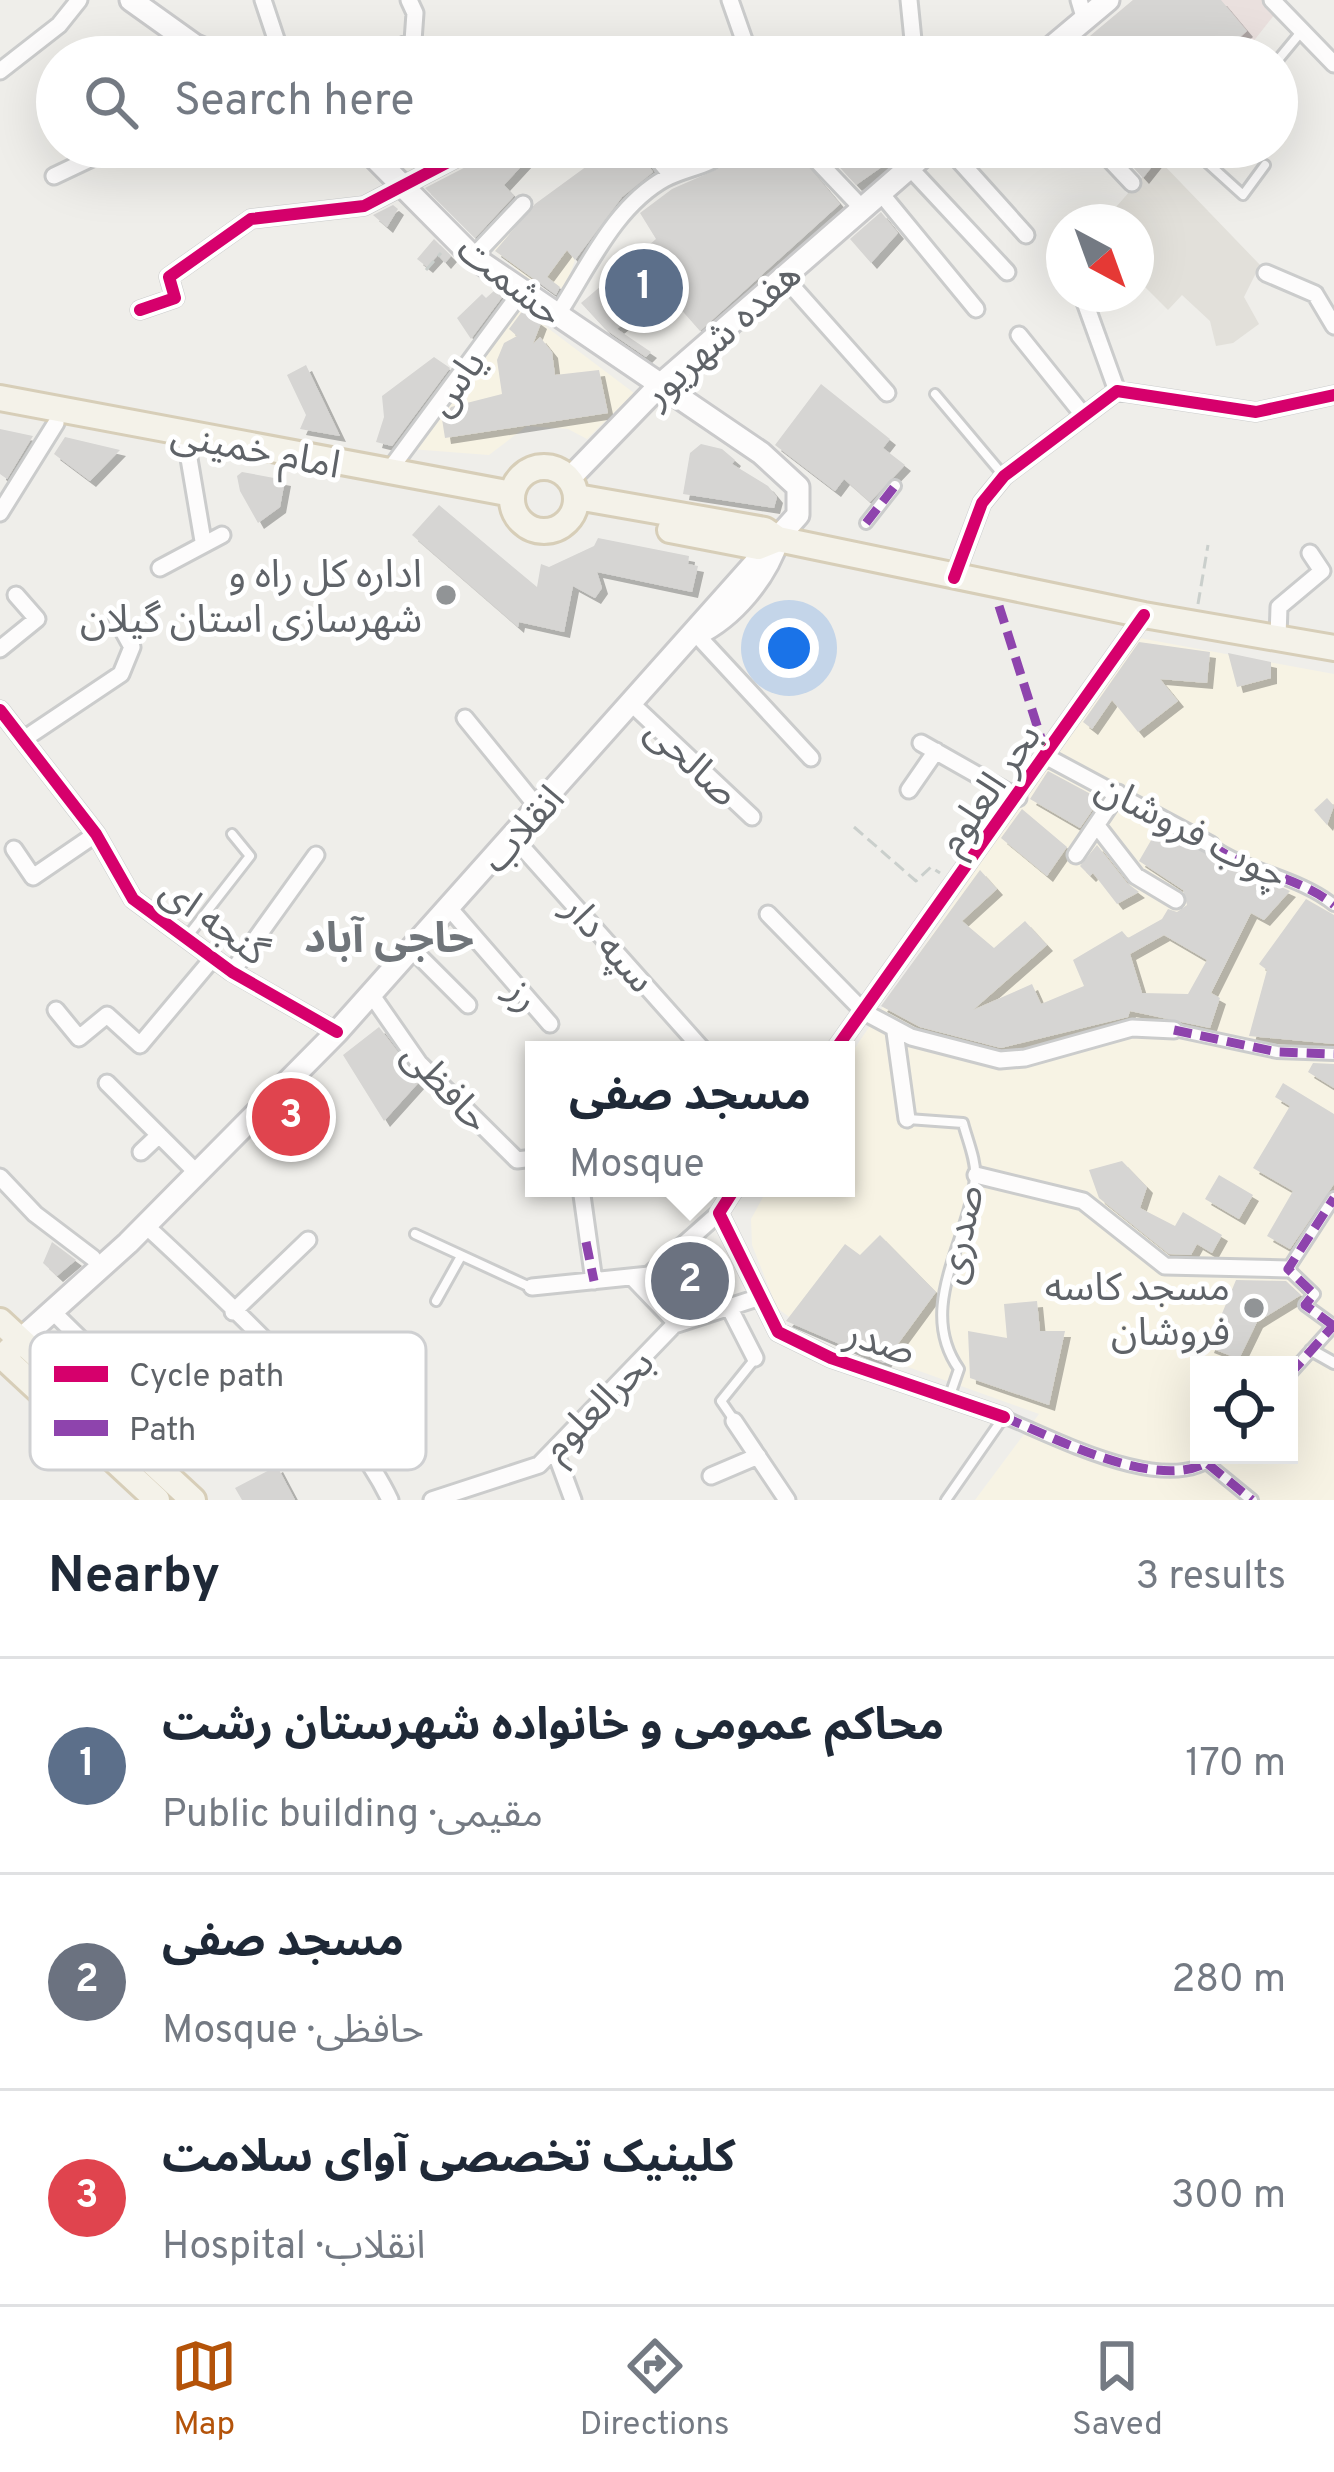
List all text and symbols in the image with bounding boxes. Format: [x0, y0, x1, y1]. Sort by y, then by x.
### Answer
search box [36, 36, 1298, 168]
icon: search [78, 69, 144, 135]
text: Search here [174, 74, 414, 131]
north arrow [1046, 204, 1154, 312]
street label: حشمت [445, 227, 571, 340]
pin: 1 [605, 243, 683, 333]
street label: هفده شهریور [634, 252, 813, 421]
street label: یاس [418, 342, 499, 427]
street label: امام خمینی [166, 412, 344, 494]
place label: اداره کل راه و شهرسازی استان گیلان [80, 553, 422, 647]
marker: اداره کل راه و شهرسازی استان گیلان [433, 582, 459, 608]
your location [759, 618, 819, 678]
street label: صالحی [633, 709, 747, 820]
street label: بحر العلوم [929, 716, 1055, 866]
street label: چوب فروشان [1086, 765, 1294, 903]
street label: انقلاب [473, 777, 577, 885]
street label: گنجه ای [149, 868, 277, 980]
street label: سپه دار [549, 886, 663, 1005]
district label: حاجی آباد [304, 915, 474, 968]
street label: رز [492, 969, 548, 1024]
street label: حافظی [389, 1033, 499, 1145]
popup [525, 1041, 855, 1197]
text: مسجد صفی [569, 1069, 811, 1126]
pin: 3 [252, 1072, 330, 1162]
text: Mosque [569, 1142, 704, 1191]
street label: صدری [929, 1181, 998, 1289]
pin: 2 [651, 1236, 729, 1326]
place label: مسجد کاسه فروشان [1045, 1266, 1230, 1360]
marker: مسجد کاسه فروشان [1241, 1295, 1267, 1321]
street label: صدر [838, 1311, 921, 1379]
legend [30, 1332, 426, 1470]
street label: بحرالعلوم [534, 1341, 667, 1474]
map controls [1190, 1356, 1298, 1464]
button: locate [1190, 1356, 1298, 1464]
text: Cycle path [129, 1357, 284, 1399]
text: Path [129, 1411, 196, 1453]
text: Nearby [48, 1546, 220, 1611]
text: 3 results [1136, 1554, 1286, 1603]
text: محاکم عمومی و خانواده شهرستان رشت [162, 1699, 944, 1756]
text: 1 [79, 1741, 95, 1790]
text: 170 m [1185, 1741, 1286, 1790]
text: Public building · مقیمی [162, 1792, 543, 1841]
text: مسجد صفی [162, 1915, 404, 1972]
text: 2 [75, 1957, 99, 2006]
text: 280 m [1171, 1957, 1286, 2006]
text: Mosque · حافظی [162, 2008, 424, 2057]
text: کلینیک تخصصی آوای سلامت [162, 2131, 735, 2188]
text: 3 [75, 2173, 99, 2222]
text: 300 m [1171, 2173, 1286, 2222]
text: Hospital · انقلاب [162, 2224, 426, 2273]
tab: Map [171, 2333, 237, 2447]
tab: Directions [580, 2333, 730, 2447]
tab: Saved [1072, 2333, 1163, 2447]

